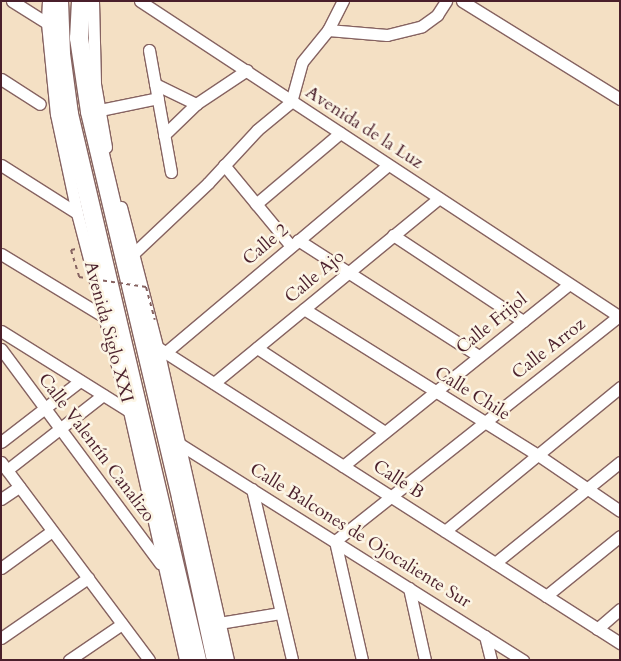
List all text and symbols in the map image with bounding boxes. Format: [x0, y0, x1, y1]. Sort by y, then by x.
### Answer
street label: Avenida de la Luz [301, 82, 427, 174]
street label: Calle 2 [239, 220, 293, 270]
street label: Calle Ajo [281, 246, 349, 308]
street label: Avenida Siglo XXI [79, 259, 137, 405]
street label: Calle Frijol [452, 289, 532, 359]
street label: Calle Arroz [508, 314, 590, 384]
street label: Calle Chile [430, 362, 514, 426]
street label: Calle Valentín Canalizo [33, 369, 159, 527]
street label: Calle B [369, 456, 427, 504]
street label: Calle Balcones de Ojocaliente Sur [245, 459, 475, 613]

